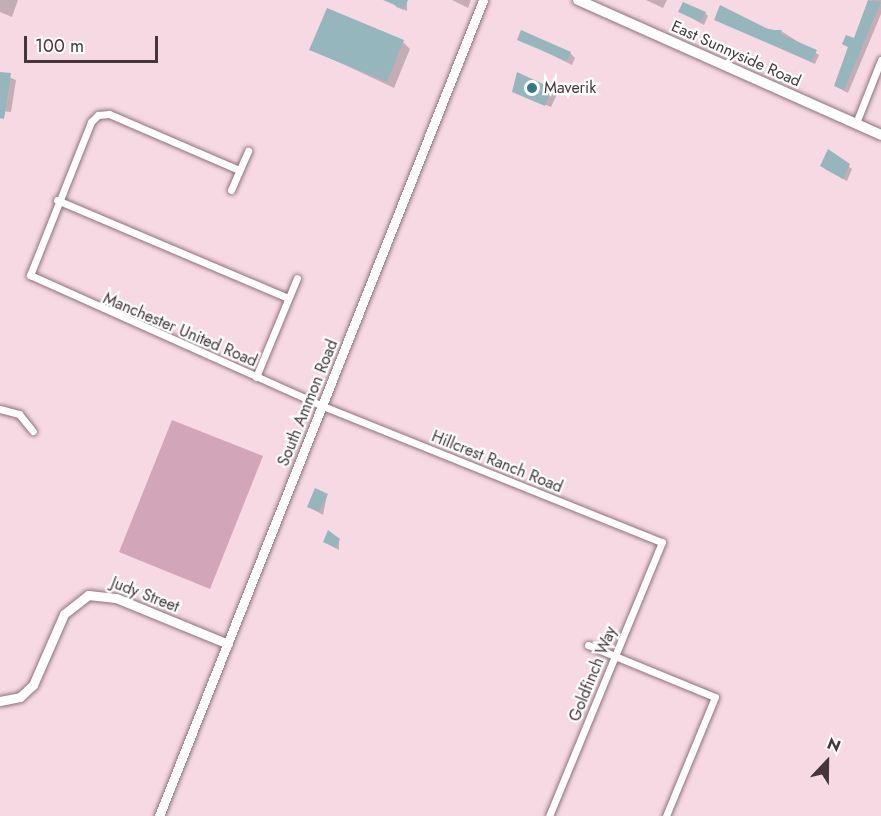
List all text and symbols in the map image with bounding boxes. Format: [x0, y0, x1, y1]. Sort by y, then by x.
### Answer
street label: East Sunnyside Road [668, 17, 804, 91]
scale bar [27, 24, 160, 62]
text: 100 m [35, 33, 84, 59]
place label: Maverik [544, 78, 596, 98]
marker: Maverik [525, 81, 539, 95]
street label: Manchester United Road [100, 289, 260, 371]
street label: South Ammon Road [274, 337, 342, 469]
street label: Hillcrest Ranch Road [429, 427, 565, 497]
street label: Judy Street [108, 573, 182, 617]
street label: Goldfinch Way [565, 624, 621, 724]
north arrow [797, 732, 857, 792]
text: N [824, 732, 844, 758]

